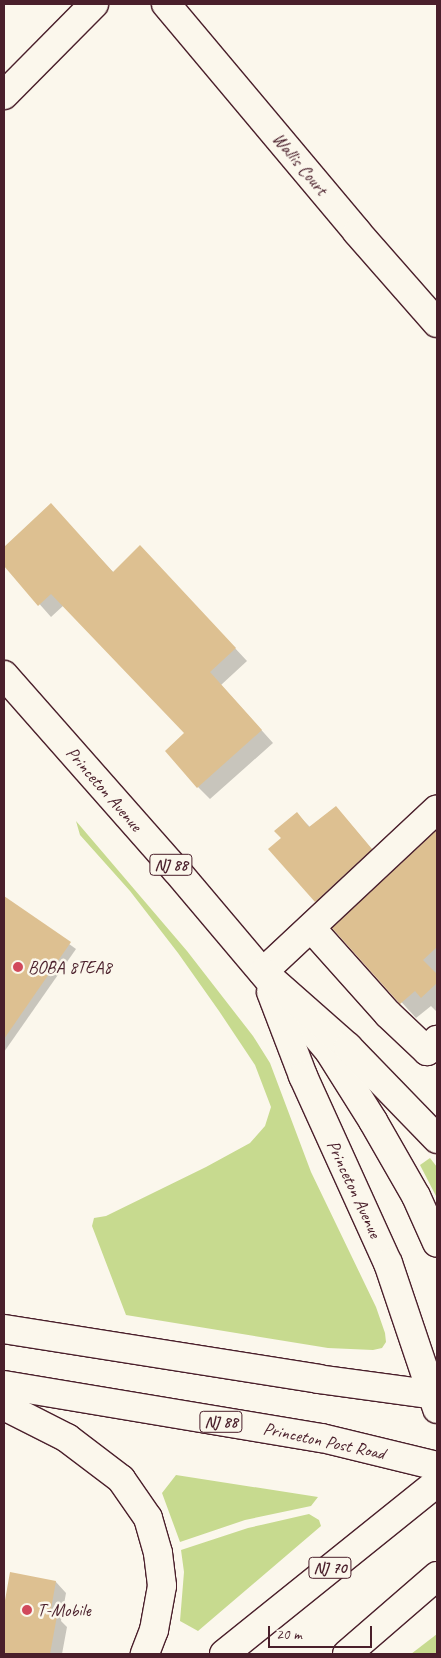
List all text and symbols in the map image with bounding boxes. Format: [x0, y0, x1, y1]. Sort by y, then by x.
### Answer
street label: Wallis Court [268, 128, 332, 200]
street label: Princeton Avenue [61, 742, 147, 836]
road number: NJ 88 [148, 852, 194, 878]
place label: BOBA 8TEA8 [28, 956, 112, 978]
marker: BOBA 8TEA8 [12, 961, 24, 973]
street label: Princeton Avenue [322, 1137, 386, 1241]
road number: NJ 88 [198, 1408, 244, 1435]
street label: Princeton Post Road [261, 1417, 387, 1465]
road number: NJ 70 [308, 1555, 352, 1582]
place label: T-Mobile [37, 1599, 91, 1621]
marker: T-Mobile [21, 1604, 33, 1616]
scale bar [271, 1616, 375, 1648]
text: 20 m [276, 1625, 302, 1644]

